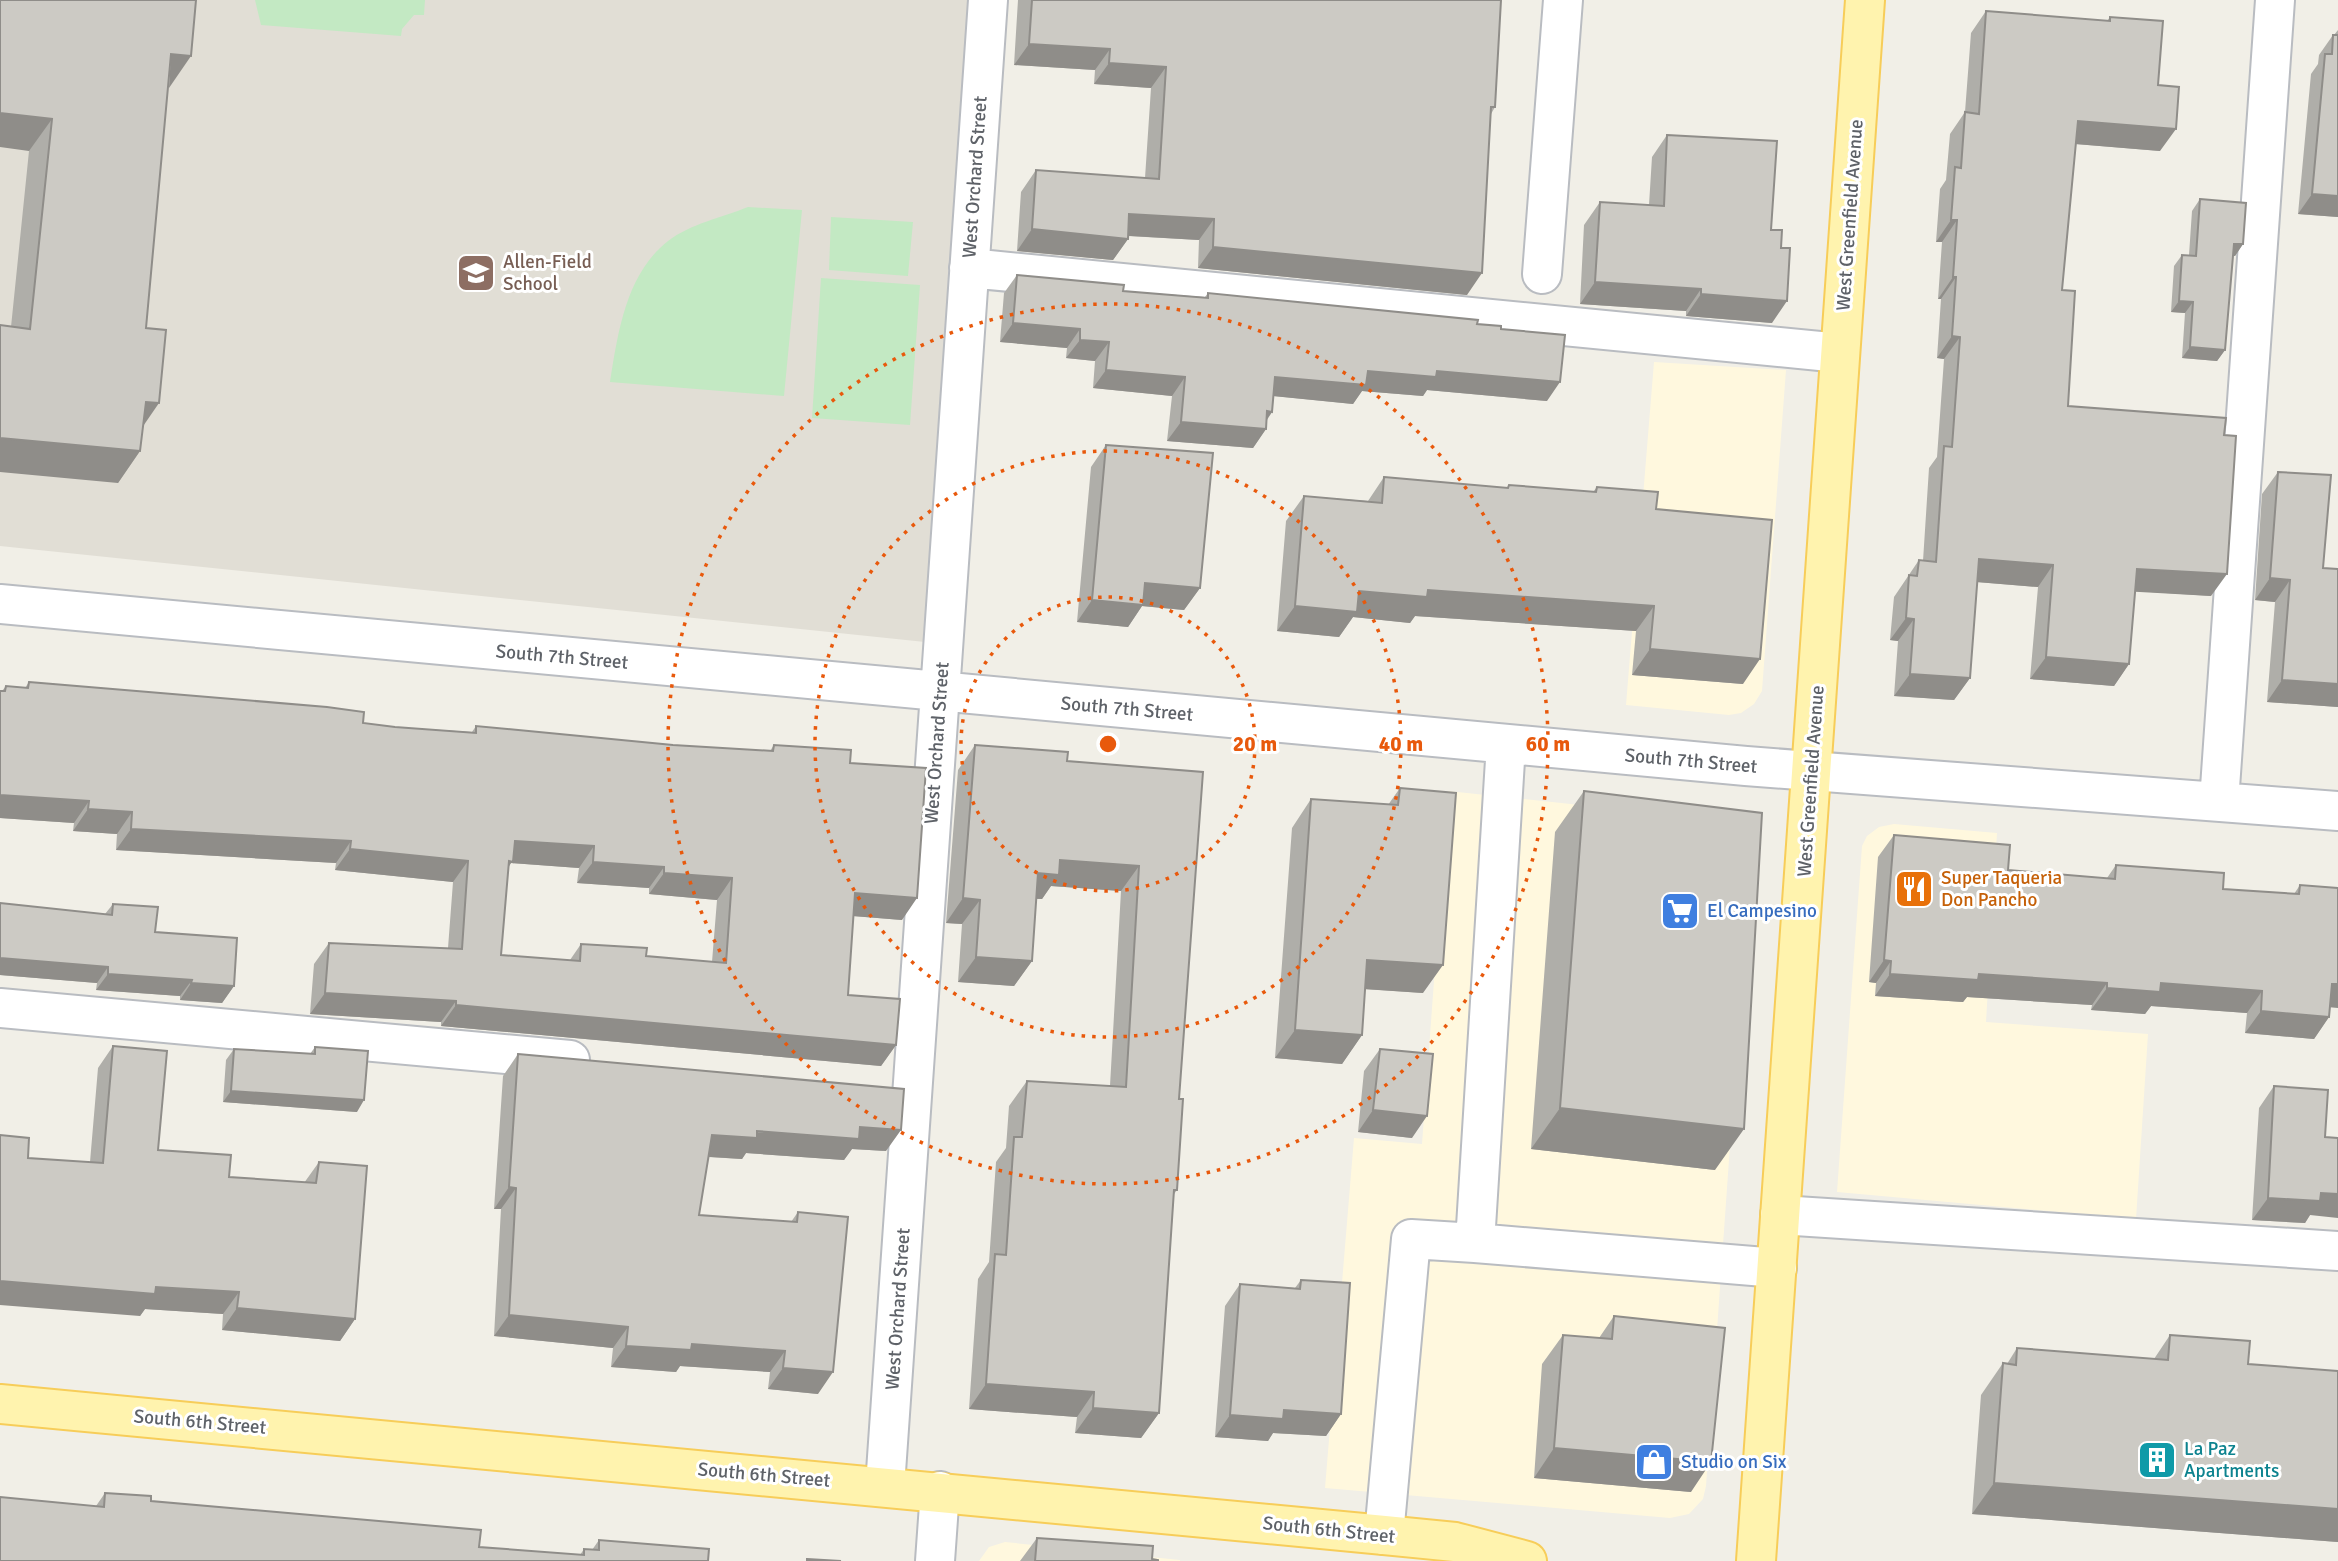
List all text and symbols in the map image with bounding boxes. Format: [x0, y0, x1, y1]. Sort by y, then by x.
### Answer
street label: West Orchard Street [957, 95, 993, 259]
street label: West Greenfield Avenue [1831, 118, 1869, 312]
place label: Allen-Field School [503, 250, 592, 296]
school or university icon: Allen-Field School [455, 252, 497, 294]
street label: South 7th Street [495, 639, 630, 675]
street label: West Orchard Street [919, 661, 955, 825]
street label: West Greenfield Avenue [1792, 684, 1830, 878]
street label: South 7th Street [1060, 691, 1195, 727]
text: 20 m [1233, 731, 1277, 757]
text: 40 m [1379, 731, 1423, 757]
text: 60 m [1526, 731, 1570, 757]
centre of rings [1096, 732, 1120, 756]
street label: South 7th Street [1624, 743, 1759, 779]
place label: Super Taqueria Don Pancho [1941, 866, 2062, 912]
restaurant icon: Super Taqueria Don Pancho [1893, 868, 1935, 910]
supermarket icon: El Campesino [1659, 890, 1701, 932]
place label: El Campesino [1707, 899, 1817, 923]
street label: West Orchard Street [880, 1227, 916, 1391]
street label: South 6th Street [133, 1404, 268, 1440]
place label: La Paz Apartments [2184, 1437, 2279, 1483]
building icon: La Paz Apartments [2136, 1439, 2178, 1481]
shop icon: Studio on Six [1633, 1441, 1675, 1483]
place label: Studio on Six [1681, 1450, 1787, 1474]
street label: South 6th Street [697, 1457, 832, 1493]
street label: South 6th Street [1262, 1511, 1397, 1549]

